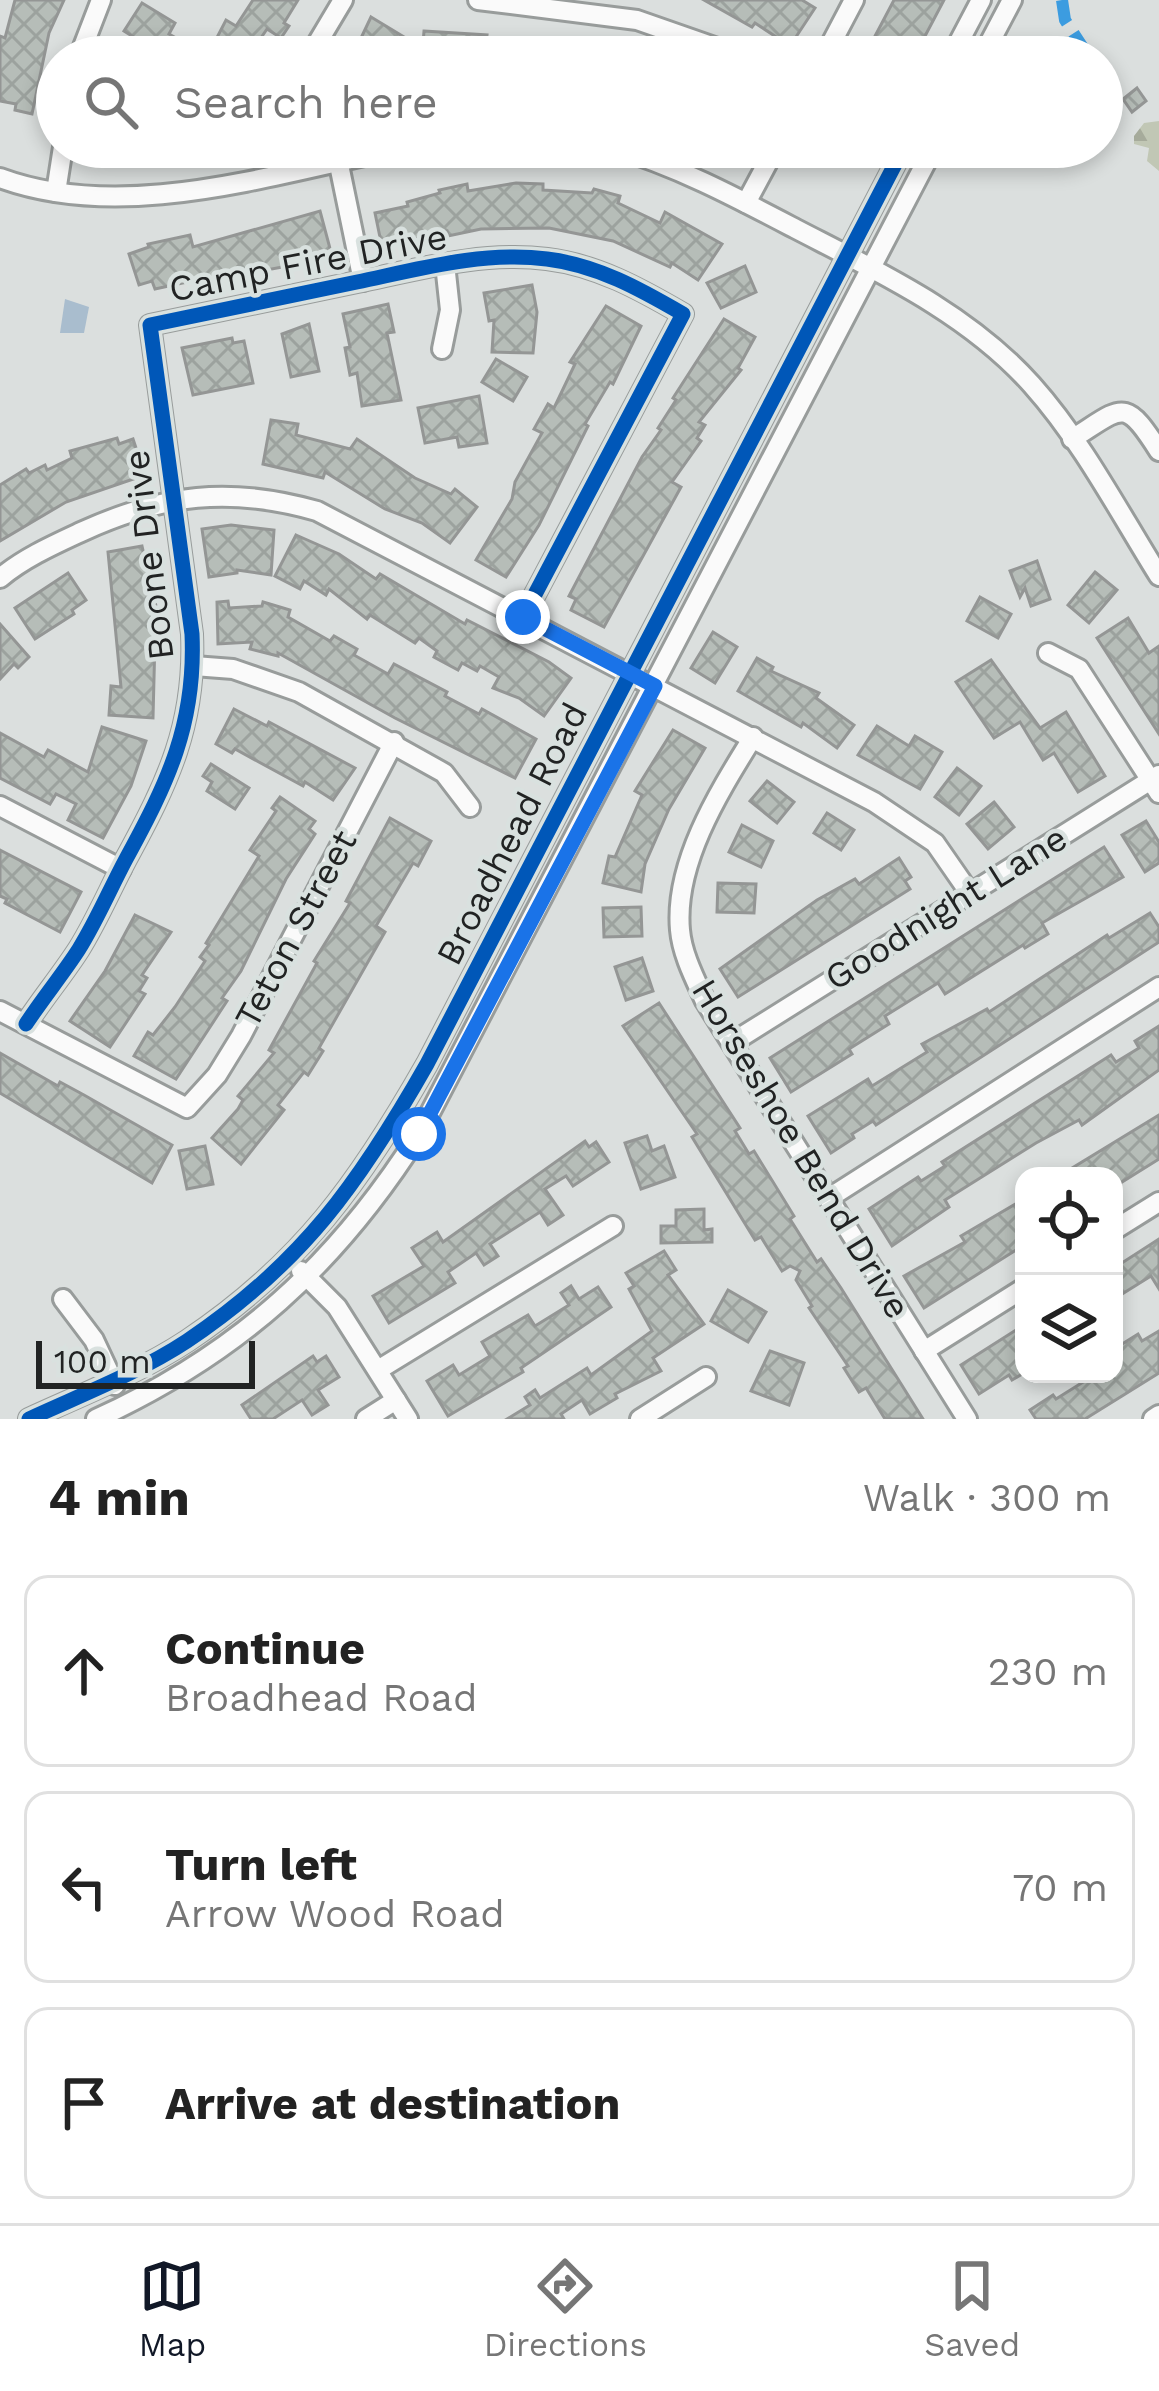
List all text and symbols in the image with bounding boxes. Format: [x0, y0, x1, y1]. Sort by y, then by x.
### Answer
search box [36, 36, 1123, 168]
icon: search [78, 69, 144, 135]
text: Search here [174, 76, 438, 129]
street label: Camp Fire Drive [165, 215, 451, 311]
street label: Boone Drive [115, 447, 183, 663]
route end [496, 590, 550, 644]
street label: Broadhead Road [428, 696, 596, 972]
street label: Goodnight Lane [817, 817, 1075, 999]
street label: Teton Street [226, 823, 366, 1035]
street label: Horseshoe Bend Drive [683, 972, 919, 1326]
route start [392, 1107, 446, 1161]
map controls [1015, 1167, 1123, 1383]
button: locate [1015, 1167, 1123, 1275]
button: layers [1015, 1275, 1123, 1383]
scale bar [36, 1335, 255, 1388]
text: 100 m [54, 1342, 151, 1381]
text: 4 min [48, 1468, 190, 1527]
text: Walk · 300 m [863, 1475, 1111, 1520]
text: Continue [165, 1622, 365, 1675]
icon: ahead [51, 1638, 117, 1704]
text: 230 m [988, 1649, 1108, 1694]
text: Broadhead Road [165, 1675, 477, 1720]
text: Turn left [165, 1838, 357, 1891]
icon: left [51, 1854, 117, 1920]
text: 70 m [1012, 1865, 1108, 1910]
text: Arrow Wood Road [165, 1891, 505, 1936]
icon: arrive [51, 2070, 117, 2136]
text: Arrive at destination [165, 2077, 620, 2130]
tab: Map [139, 2253, 206, 2364]
tab: Directions [484, 2253, 647, 2364]
tab: Saved [924, 2253, 1020, 2364]

